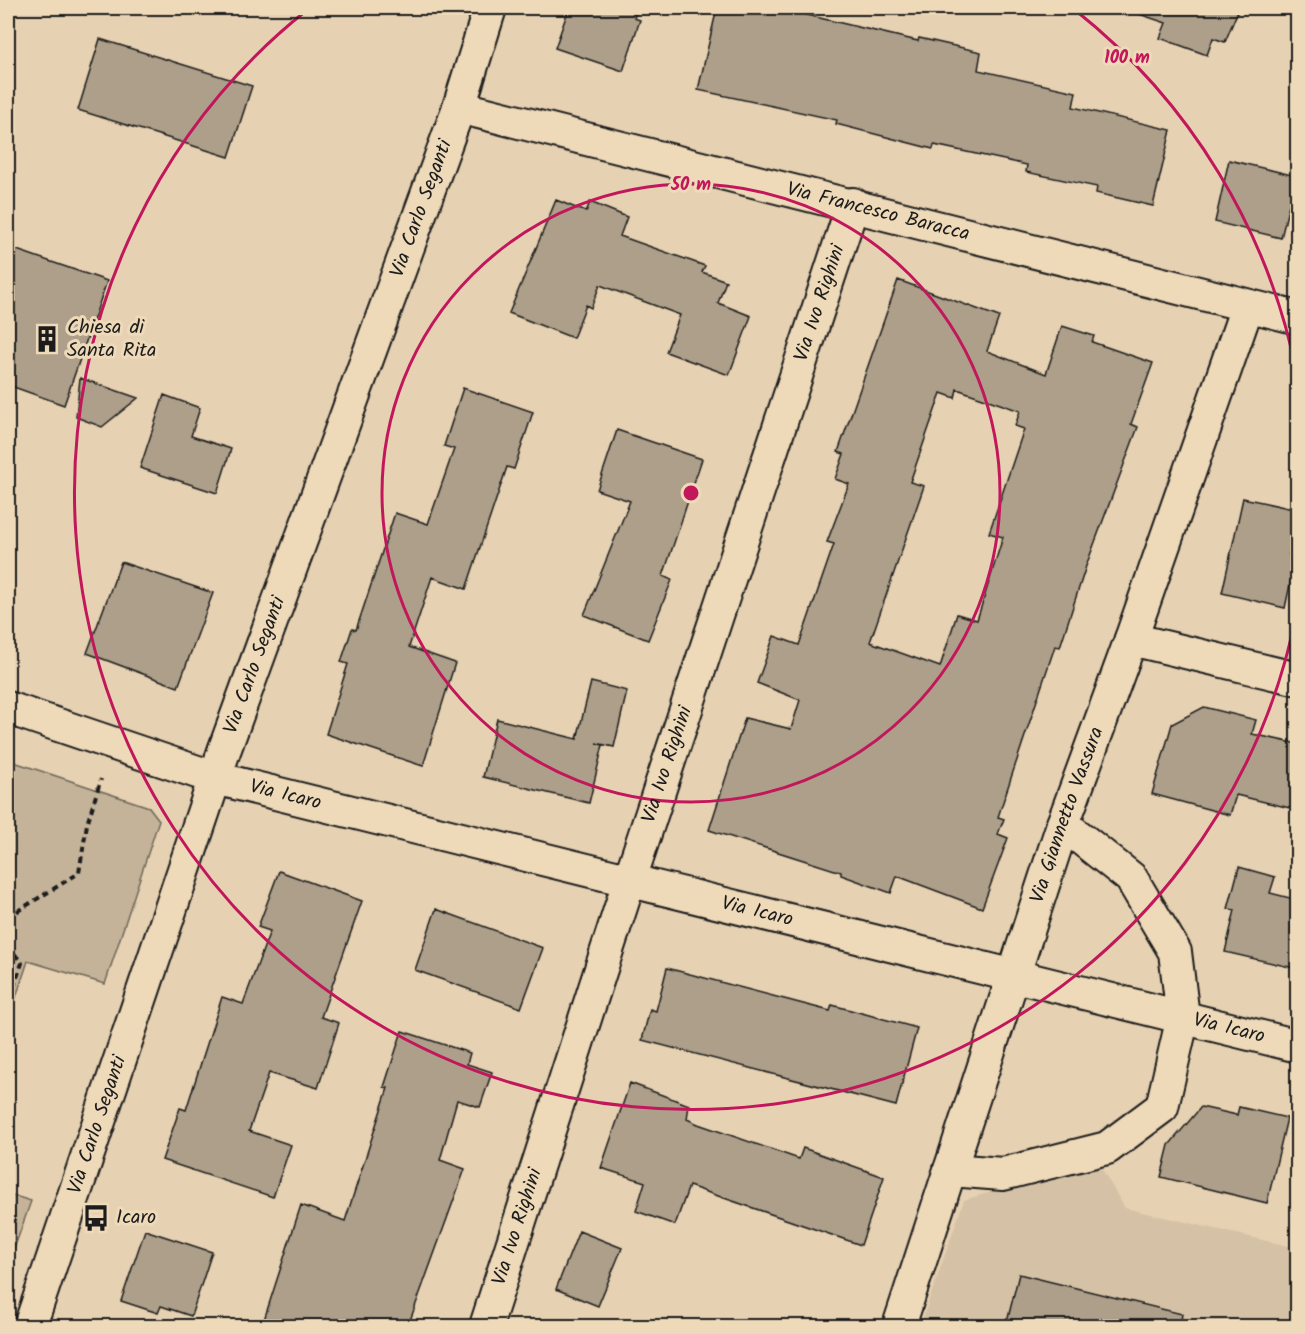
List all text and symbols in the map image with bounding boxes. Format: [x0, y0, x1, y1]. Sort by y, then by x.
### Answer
text: 100 m [1104, 44, 1150, 73]
street label: Via Carlo Seganti [382, 134, 462, 282]
text: 50 m [670, 171, 711, 200]
street label: Via Francesco Baracca [783, 174, 973, 251]
street label: Via Ivo Righini [786, 239, 855, 366]
place label: Chiesa di Santa Rita [67, 312, 156, 367]
building icon: Chiesa di Santa Rita [32, 324, 62, 354]
centre of rings [681, 483, 701, 503]
street label: Via Carlo Seganti [215, 591, 295, 739]
street label: Via Ivo Righini [634, 701, 702, 827]
street label: Via Giannetto Vassura [1022, 722, 1113, 907]
street label: Via Icaro [246, 771, 325, 820]
street label: Via Icaro [718, 888, 796, 936]
street label: Via Icaro [1190, 1005, 1268, 1053]
street label: Via Carlo Seganti [60, 1050, 136, 1199]
street label: Via Ivo Righini [484, 1163, 552, 1290]
place label: Icaro [116, 1202, 156, 1234]
bus stop icon: Icaro [81, 1203, 111, 1233]

